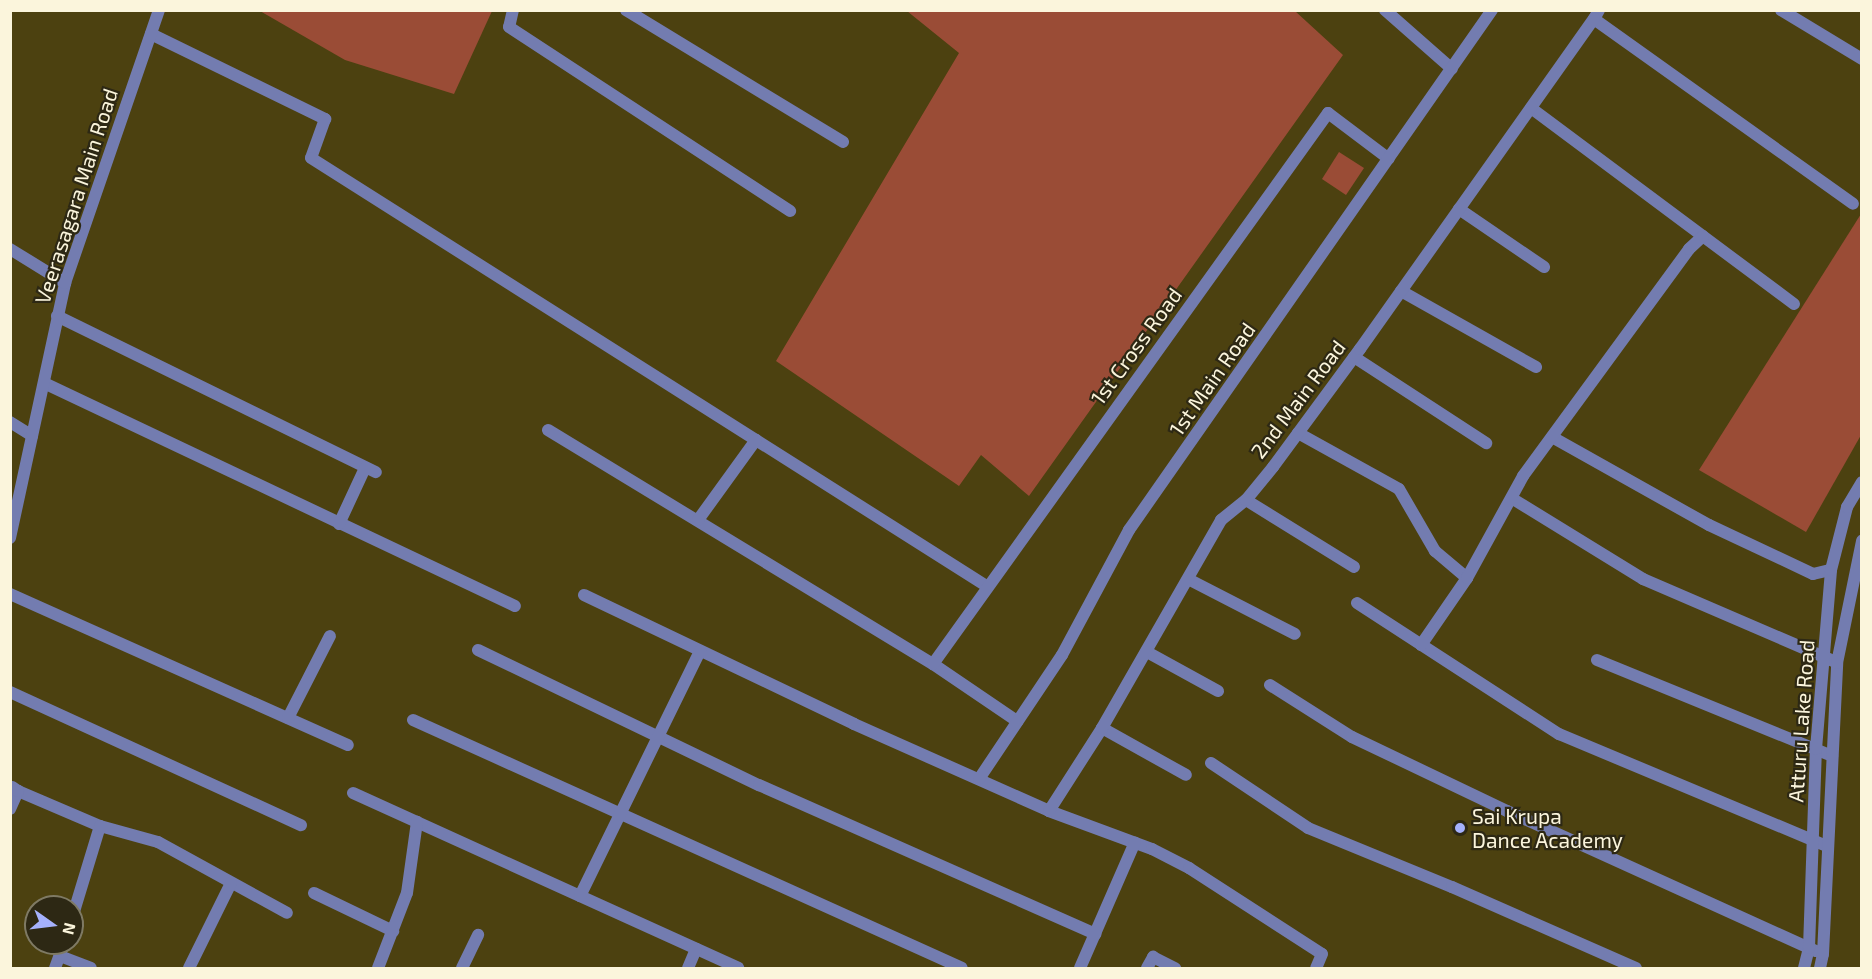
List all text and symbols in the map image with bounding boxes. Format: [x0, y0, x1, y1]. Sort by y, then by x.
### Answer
street label: Veerasagara Main Road [29, 85, 123, 307]
street label: 1st Cross Road [1085, 283, 1187, 409]
street label: 1st Main Road [1164, 318, 1260, 440]
street label: 2nd Main Road [1245, 335, 1351, 463]
street label: Atturu Lake Road [1783, 639, 1819, 803]
place label: Sai Krupa Dance Academy [1472, 803, 1623, 853]
marker: Sai Krupa Dance Academy [1453, 821, 1467, 835]
north arrow [24, 895, 84, 955]
text: N [59, 921, 81, 937]

